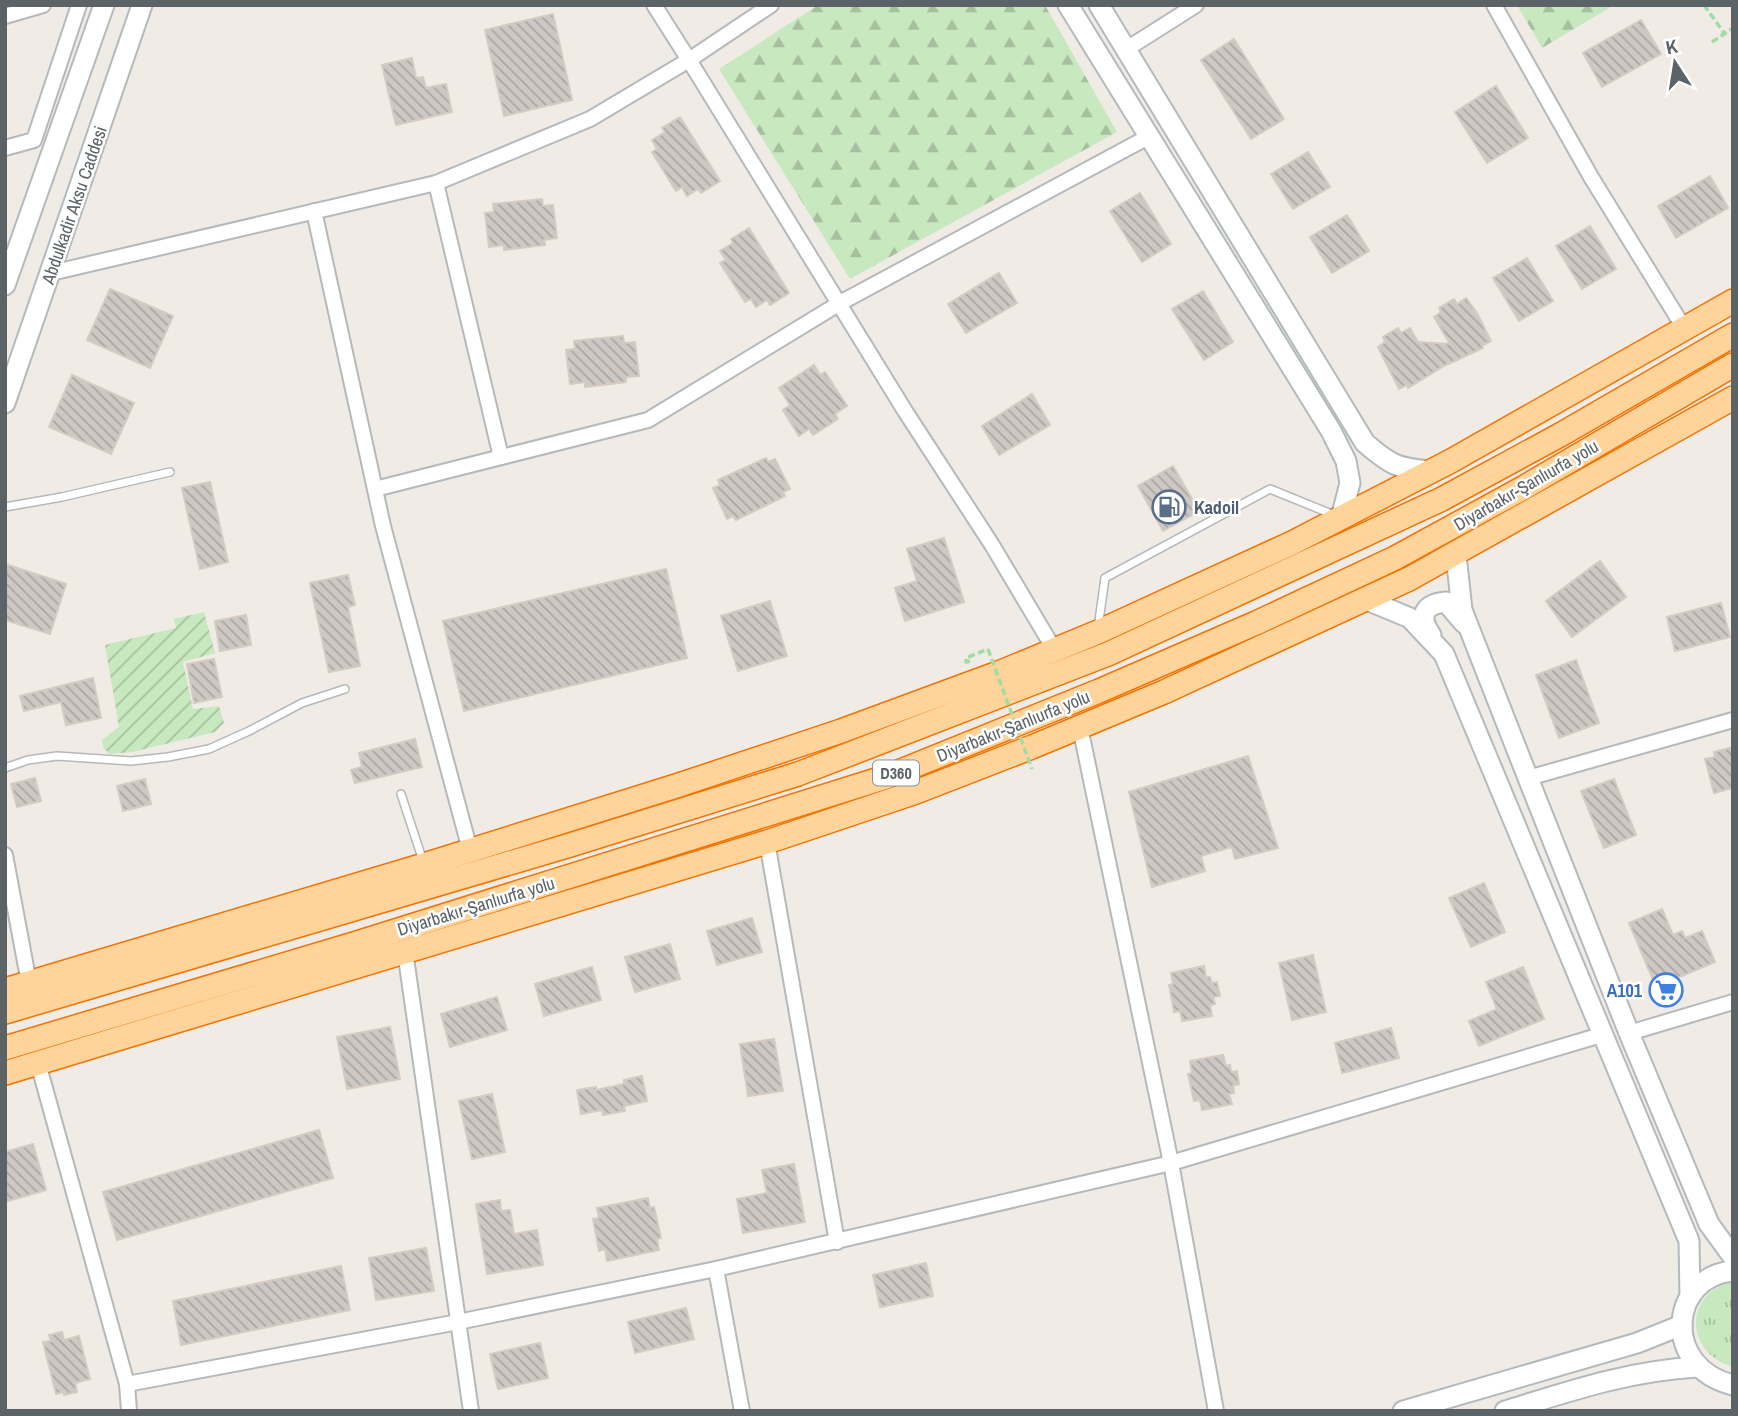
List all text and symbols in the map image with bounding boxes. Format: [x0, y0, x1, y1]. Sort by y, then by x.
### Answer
north arrow [1640, 28, 1710, 98]
text: K [1663, 32, 1680, 60]
street label: Abdulkadir Aksu Caddesi [35, 123, 113, 288]
street label: Diyarbakır-Şanlıurfa yolu [1449, 433, 1603, 537]
fuel station icon: Kadoil [1150, 488, 1188, 526]
place label: Kadoil [1194, 495, 1239, 520]
street label: Diyarbakır-Şanlıurfa yolu [933, 684, 1093, 768]
road number: D360 [873, 760, 919, 786]
street label: Diyarbakır-Şanlıurfa yolu [394, 870, 558, 942]
supermarket icon: A101 [1647, 971, 1685, 1009]
place label: A101 [1607, 978, 1643, 1003]

